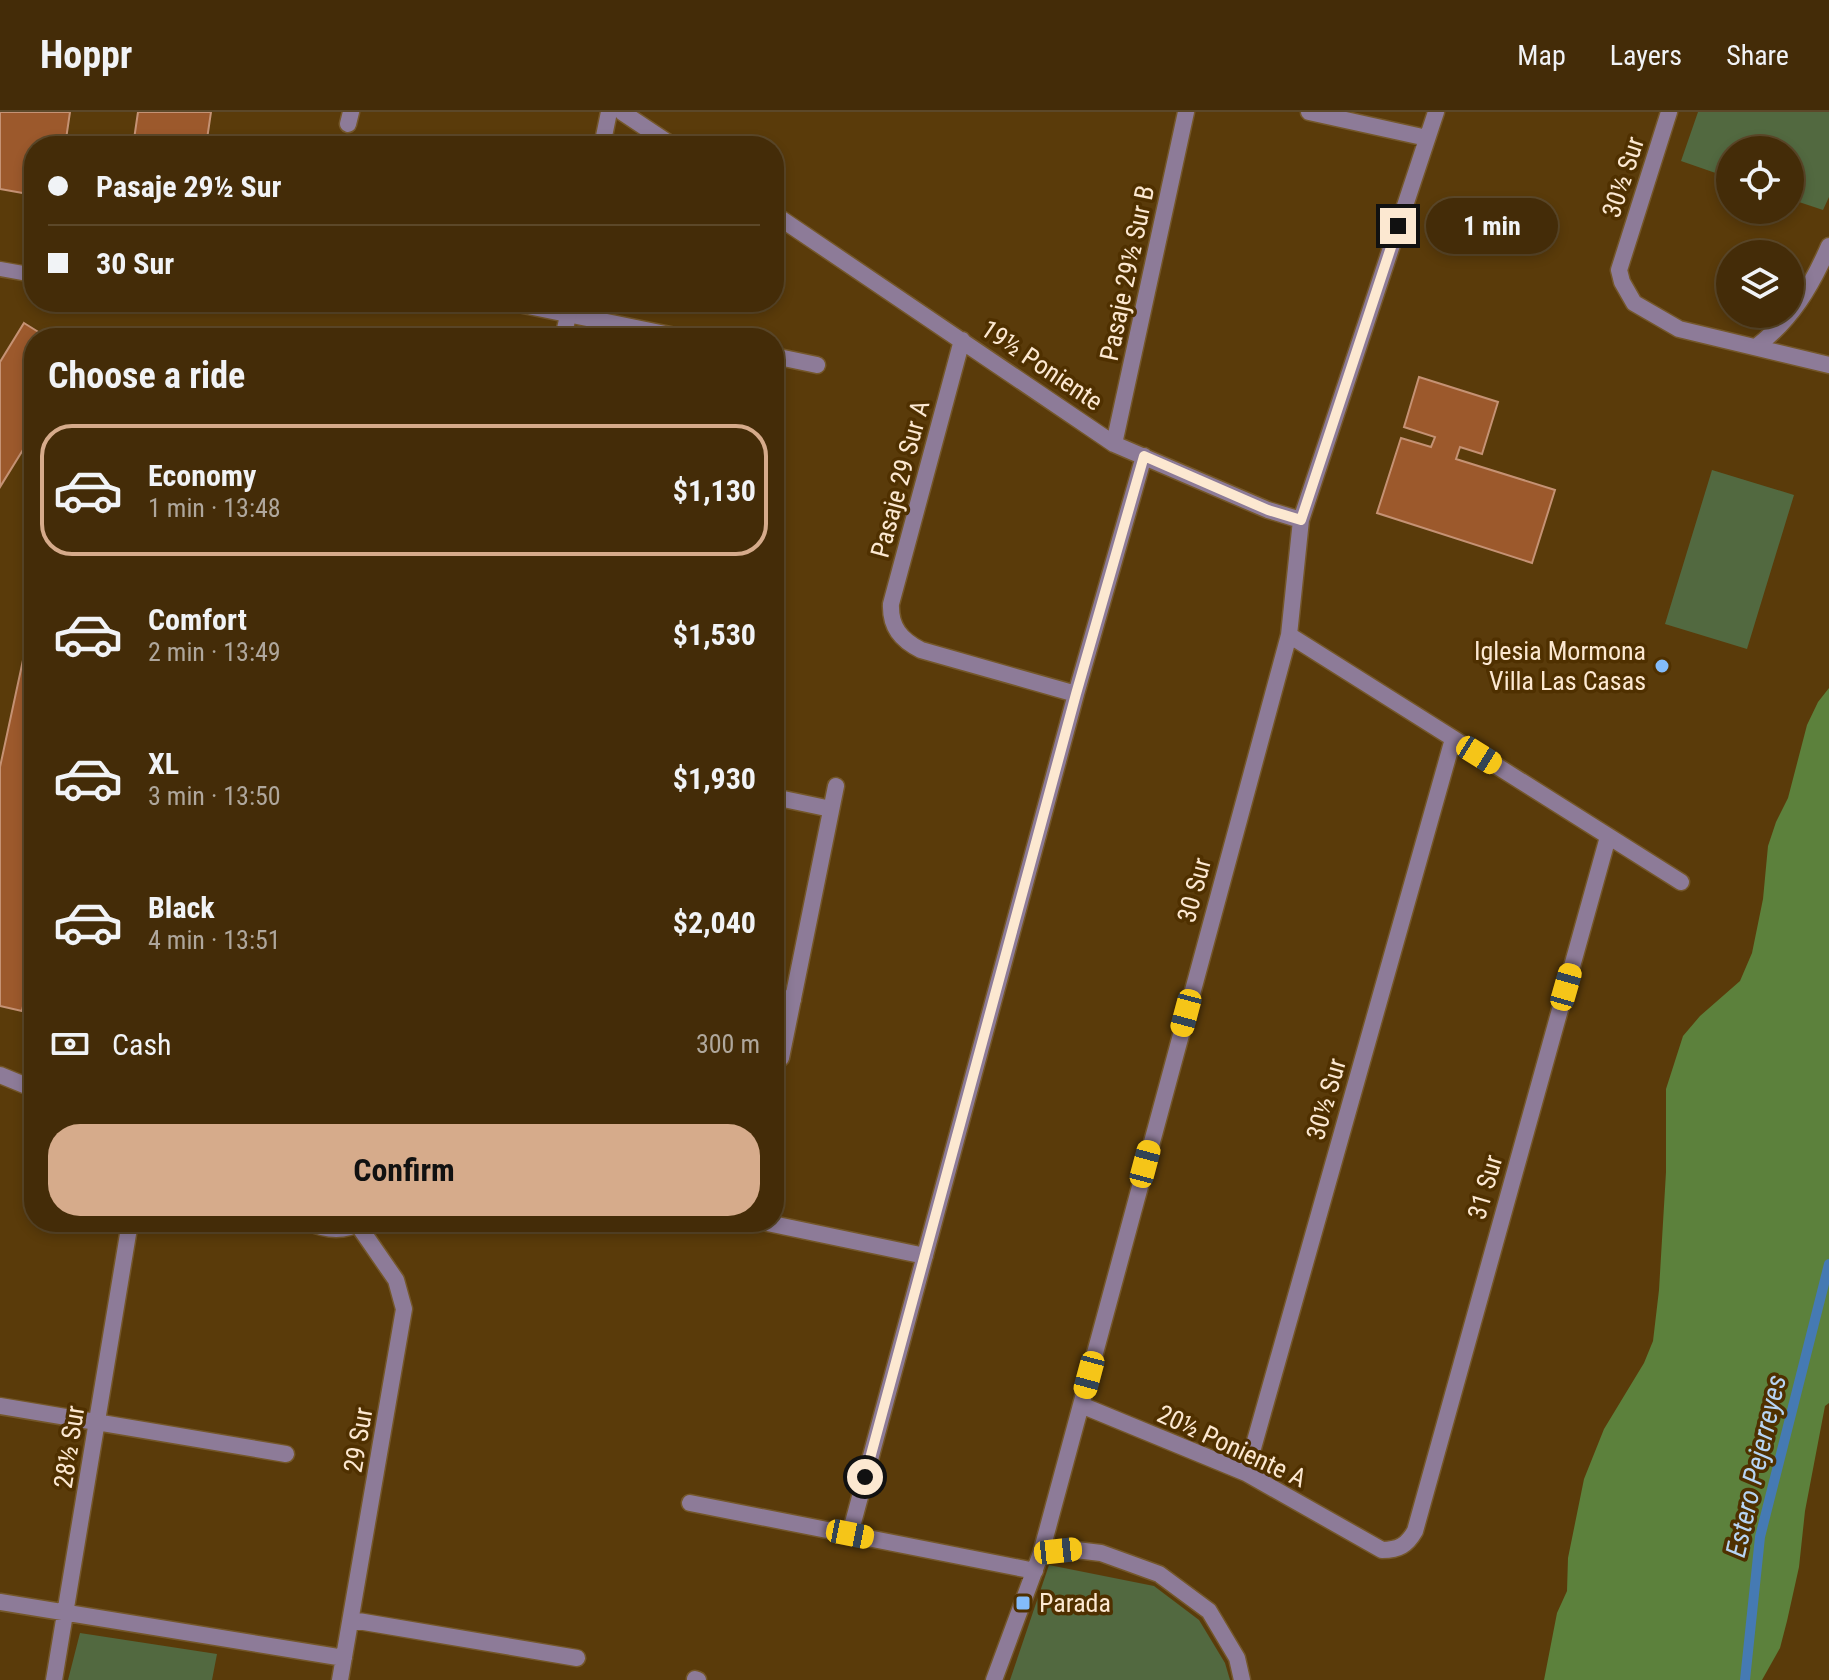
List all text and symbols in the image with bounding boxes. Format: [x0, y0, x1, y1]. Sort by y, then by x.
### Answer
text: Hoppr [40, 33, 132, 77]
text: Map [1517, 39, 1566, 72]
text: Layers [1610, 39, 1682, 72]
text: Share [1726, 39, 1789, 72]
street label: 30½ Sur [1596, 133, 1650, 221]
map controls [1716, 136, 1804, 328]
button: locate [1716, 136, 1804, 224]
text: Pasaje 29½ Sur [96, 169, 281, 204]
street label: Pasaje 29½ Sur B [1094, 183, 1160, 363]
callout: 1 min [1426, 198, 1558, 254]
route end [1380, 208, 1416, 244]
text: 1 min [1463, 211, 1521, 241]
button: layers [1716, 240, 1804, 328]
text: 30 Sur [96, 246, 174, 281]
street label: 19½ Poniente [976, 313, 1108, 417]
text: Choose a ride [48, 355, 245, 397]
street label: Pasaje 29 Sur A [865, 397, 935, 561]
icon: car [52, 454, 124, 526]
text: Economy [148, 458, 256, 493]
text: $1,130 [673, 473, 756, 508]
text: 1 min · 13:48 [148, 493, 281, 523]
icon: car [52, 598, 124, 670]
text: Comfort [148, 602, 247, 637]
text: $1,530 [673, 617, 756, 652]
place label: Iglesia Mormona Villa Las Casas [1474, 636, 1646, 696]
text: 2 min · 13:49 [148, 637, 281, 667]
marker: Iglesia Mormona Villa Las Casas [1653, 657, 1671, 675]
car [1452, 732, 1506, 778]
icon: car [52, 742, 124, 814]
text: XL [148, 746, 179, 781]
text: $1,930 [673, 761, 756, 796]
text: 3 min · 13:50 [148, 781, 281, 811]
street label: 30 Sur [1171, 854, 1217, 926]
icon: car [52, 886, 124, 958]
text: Black [148, 890, 215, 925]
text: $2,040 [673, 905, 756, 940]
text: 4 min · 13:51 [148, 925, 281, 955]
car [1548, 961, 1584, 1013]
car [1168, 987, 1204, 1039]
icon: cash [48, 1022, 92, 1066]
text: Cash [112, 1027, 172, 1062]
text: 300 m [696, 1029, 760, 1059]
street label: 30½ Sur [1300, 1055, 1352, 1143]
button: Confirm [48, 1124, 760, 1216]
car [1127, 1138, 1163, 1190]
street label: 31 Sur [1462, 1151, 1508, 1223]
car [1071, 1349, 1107, 1401]
water label: Estero Pejerreyes [1719, 1372, 1793, 1560]
street label: 20½ Poniente A [1153, 1398, 1311, 1494]
street label: 28½ Sur [48, 1403, 90, 1490]
street label: 29 Sur [338, 1405, 378, 1475]
route start [847, 1459, 883, 1495]
car [824, 1518, 876, 1550]
car [1033, 1537, 1083, 1565]
place label: Parada [1039, 1588, 1111, 1618]
marker: Parada [1014, 1594, 1032, 1612]

